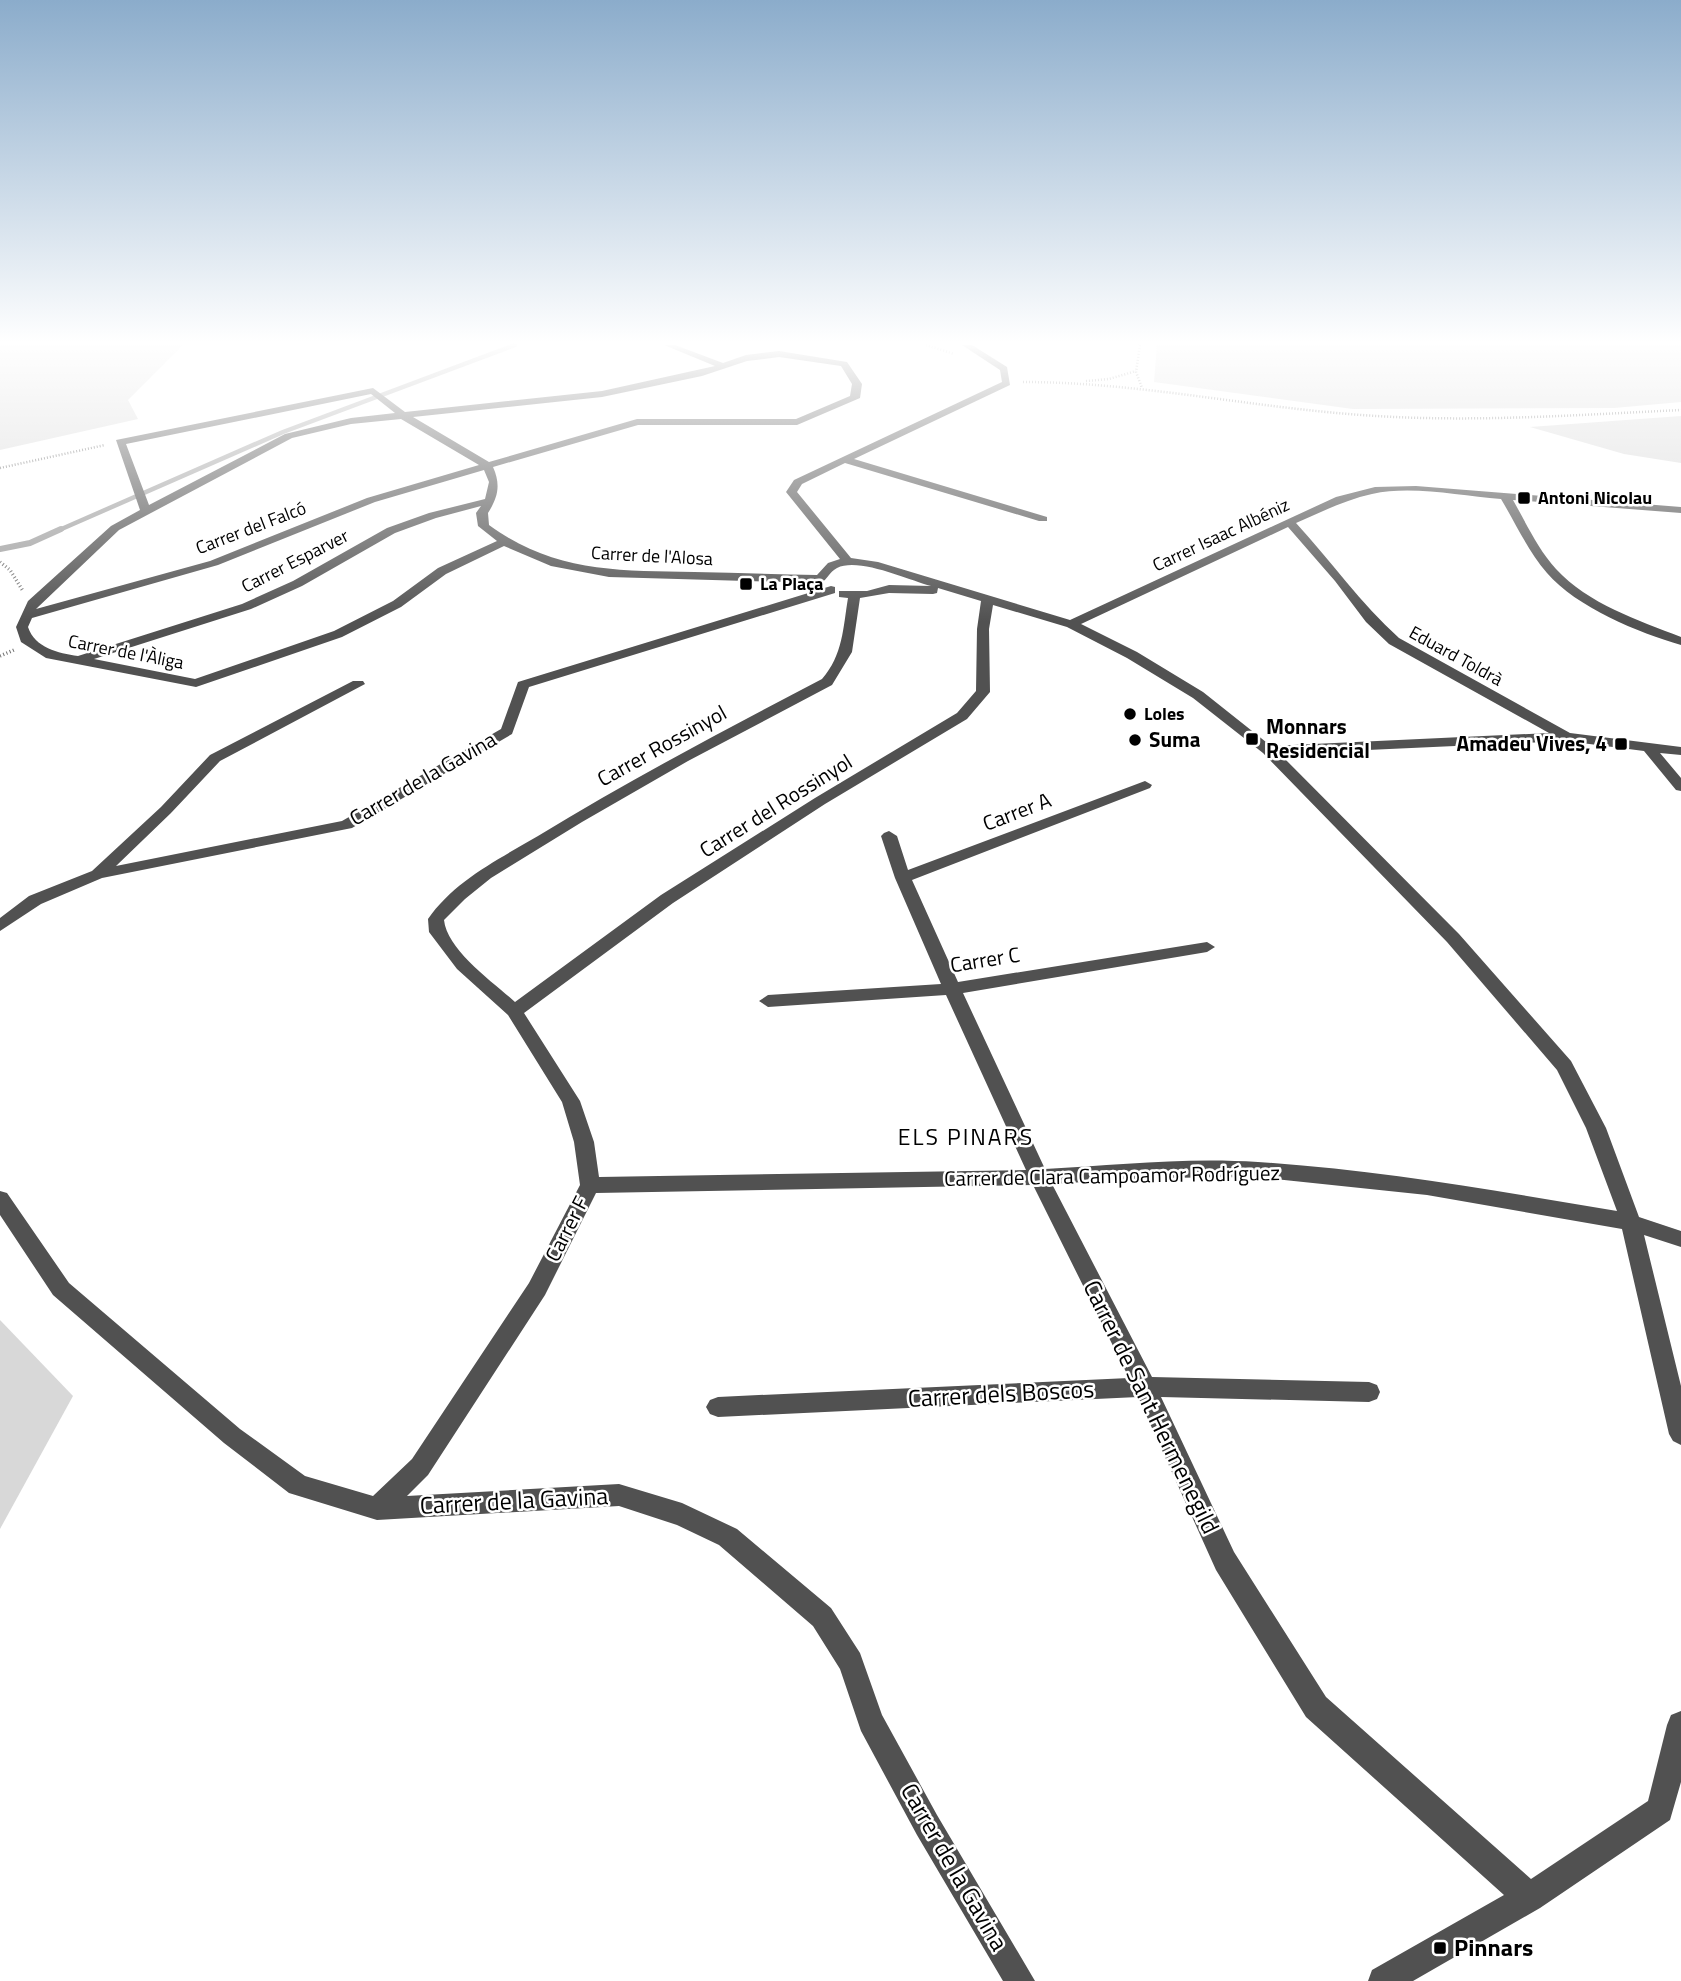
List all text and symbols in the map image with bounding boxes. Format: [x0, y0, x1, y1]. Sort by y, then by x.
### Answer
place label: Antoni Nicolau [1538, 484, 1652, 511]
marker: Antoni Nicolau [1516, 490, 1532, 506]
street label: Carrer Isaac Albéniz [1148, 491, 1294, 578]
street label: Carrer del Falcó [192, 494, 310, 561]
street label: Carrer Esparver [236, 522, 353, 599]
street label: Carrer de l'Alosa [590, 539, 714, 572]
place label: La Plaça [760, 570, 824, 597]
marker: La Plaça [738, 576, 754, 592]
street label: Eduard Toldrà [1404, 619, 1508, 692]
street label: Carrer de l'Àliga [66, 627, 186, 676]
street label: Carrer Rossinyol [591, 696, 732, 794]
place label: Loles [1144, 700, 1185, 727]
marker: Loles [1122, 706, 1138, 722]
place label: Monnars Residencial [1266, 710, 1370, 766]
street label: Carrer de la Gavina [343, 723, 502, 833]
place label: Suma [1149, 723, 1201, 755]
place label: Amadeu Vives, 4 [1457, 727, 1607, 759]
marker: Monnars Residencial [1244, 731, 1260, 747]
marker: Suma [1127, 732, 1143, 748]
marker: Amadeu Vives, 4 [1613, 736, 1629, 752]
street label: Carrer del Rossinyol [693, 745, 858, 865]
street label: Carrer A [978, 783, 1056, 839]
street label: Carrer C [948, 938, 1022, 980]
district label: ELS PINARS [898, 1119, 1034, 1154]
street label: Carrer de Clara Campoamor Rodríguez [944, 1156, 1280, 1194]
street label: Carrer F [536, 1190, 596, 1267]
street label: Carrer de Sant Hermenegild [1075, 1274, 1229, 1540]
street label: Carrer dels Boscos [907, 1370, 1095, 1416]
street label: Carrer de la Gavina [419, 1477, 609, 1523]
street label: Carrer de la Gavina [892, 1776, 1018, 1957]
place label: Pinnars [1454, 1929, 1533, 1965]
marker: Pinnars [1432, 1940, 1448, 1956]

